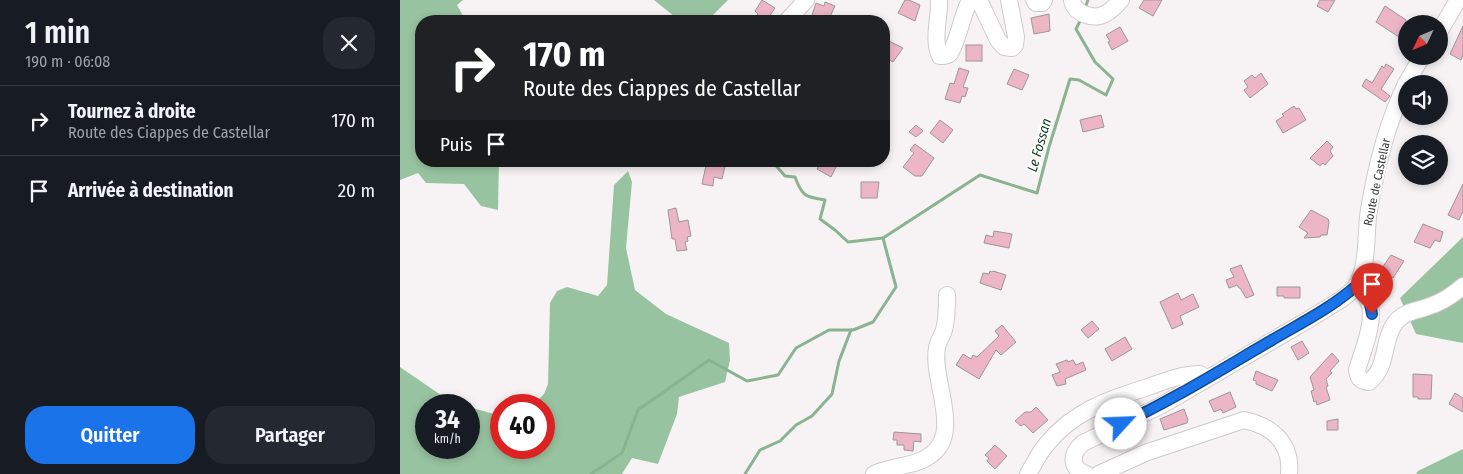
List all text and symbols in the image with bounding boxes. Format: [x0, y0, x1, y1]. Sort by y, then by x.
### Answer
text: 1 min [25, 15, 90, 51]
north arrow [1398, 15, 1448, 65]
map controls [1398, 15, 1448, 185]
button: close [323, 17, 375, 69]
text: 170 m [523, 33, 606, 75]
icon: right [440, 35, 505, 100]
text: 190 m · 06:08 [25, 52, 110, 71]
text: Route des Ciappes de Castellar [523, 75, 801, 102]
button: sound [1398, 75, 1448, 125]
text: Tournez à droite [68, 100, 196, 123]
icon: right [25, 107, 53, 135]
text: 170 m [331, 109, 375, 132]
water label: Le Fossan [1024, 116, 1055, 174]
text: Route des Ciappes de Castellar [68, 123, 270, 142]
icon: arrive [482, 130, 510, 158]
text: Puis [440, 133, 472, 156]
button: layers [1398, 135, 1448, 185]
street label: Route de Castellar [1361, 136, 1393, 227]
icon: arrive [25, 177, 53, 205]
text: Arrivée à destination [68, 179, 234, 202]
text: 20 m [338, 179, 375, 202]
pin [1351, 263, 1393, 314]
icon: arrive [1358, 270, 1386, 298]
speed limit sign: 40 [490, 394, 555, 459]
position arrow [1094, 397, 1146, 449]
text: 34 [435, 405, 460, 435]
button: Quitter [25, 406, 195, 464]
button: Partager [205, 406, 375, 464]
text: km/h [434, 432, 461, 446]

